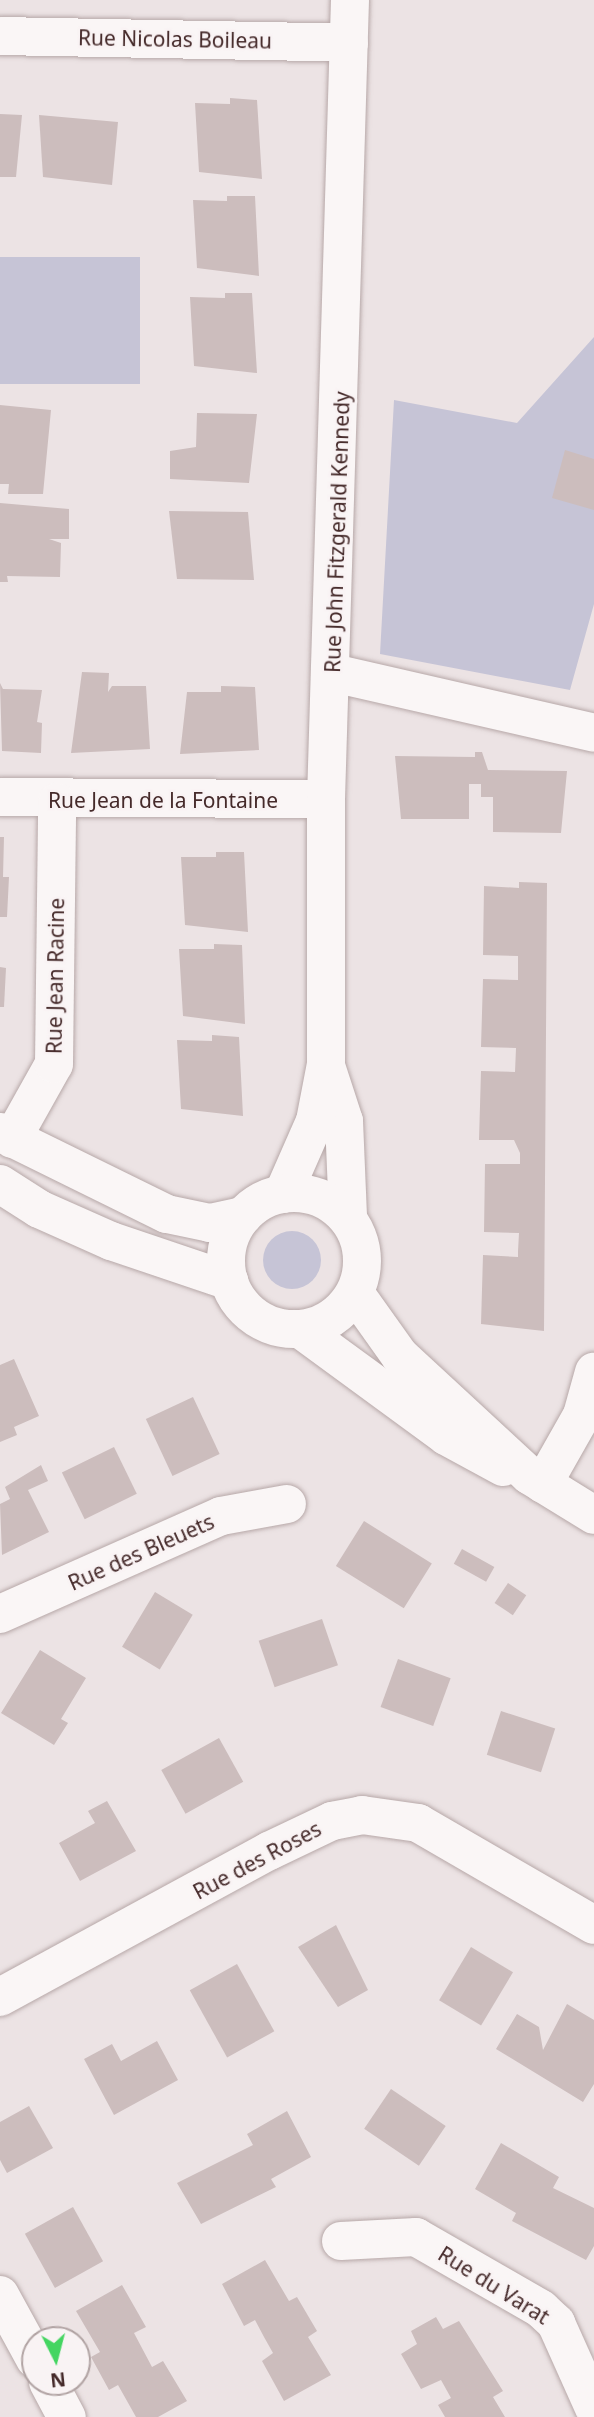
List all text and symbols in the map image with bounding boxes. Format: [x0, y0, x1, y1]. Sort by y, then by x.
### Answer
street label: Rue Nicolas Boileau [78, 25, 272, 53]
street label: Rue John Fitzgerald Kennedy [319, 391, 355, 673]
street label: Rue Jean de la Fontaine [48, 787, 278, 813]
street label: Rue Jean Racine [41, 898, 69, 1054]
street label: Rue des Bleuets [64, 1509, 218, 1595]
street label: Rue des Roses [189, 1816, 325, 1904]
street label: Rue du Varat [434, 2241, 554, 2329]
north arrow [21, 2326, 91, 2396]
text: N [49, 2366, 67, 2394]

